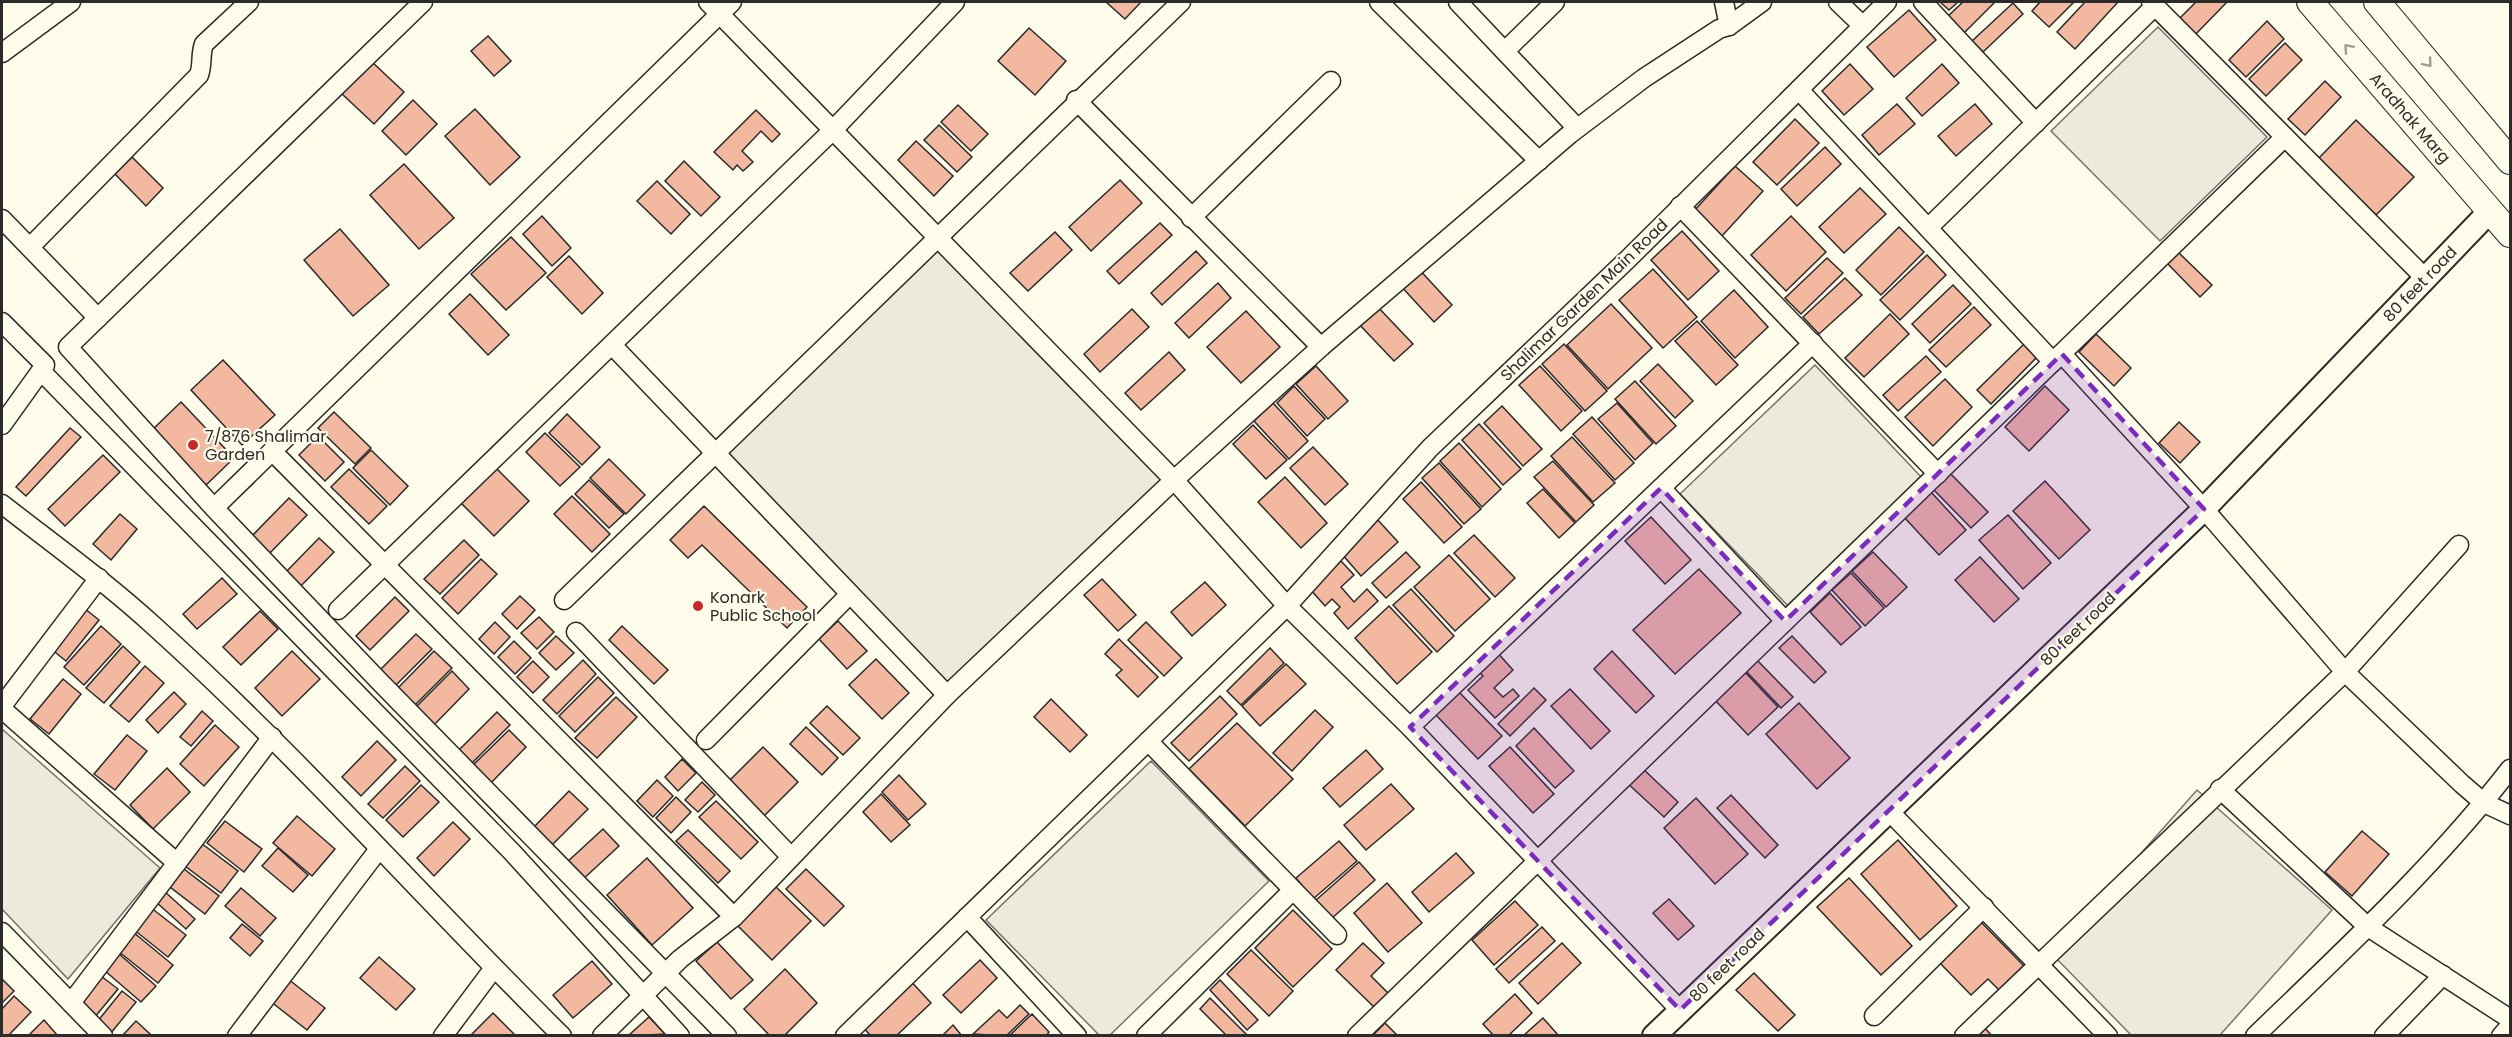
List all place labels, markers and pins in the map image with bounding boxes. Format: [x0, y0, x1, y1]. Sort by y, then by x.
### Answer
place label: 7/876 Shalimar Garden [205, 425, 326, 466]
marker: 7/876 Shalimar Garden [186, 438, 200, 452]
place label: Konark Public School [710, 586, 816, 627]
marker: Konark Public School [691, 599, 705, 613]

